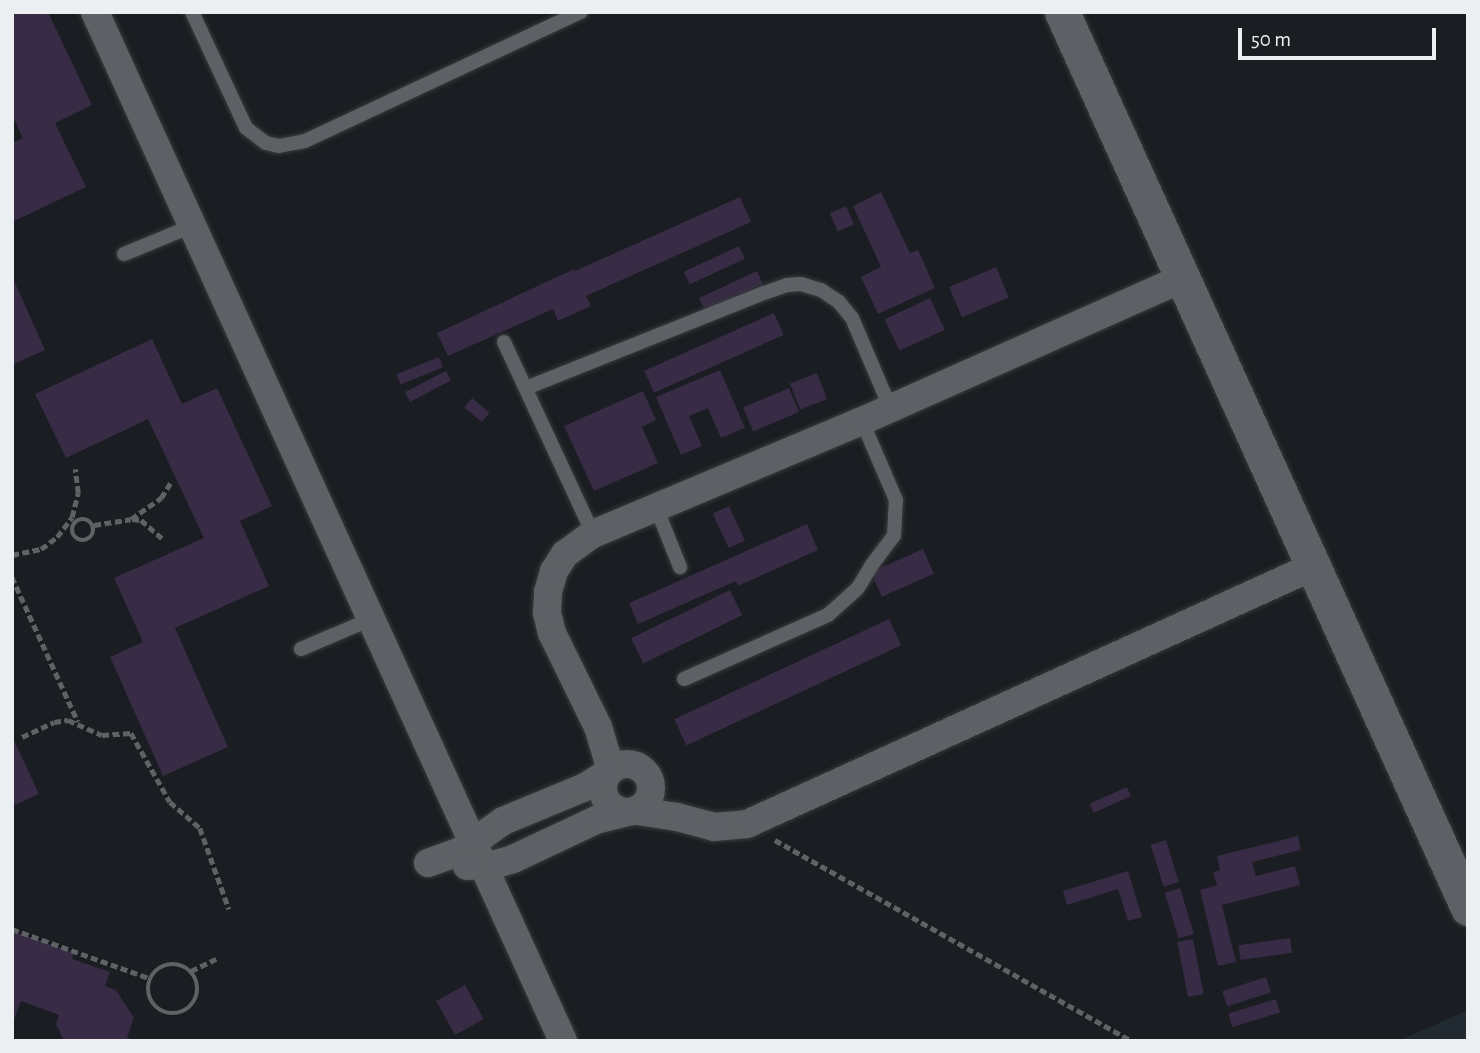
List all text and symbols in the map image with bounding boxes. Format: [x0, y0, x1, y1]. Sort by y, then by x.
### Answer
scale bar [1242, 14, 1440, 58]
text: 50 m [1251, 29, 1291, 50]

